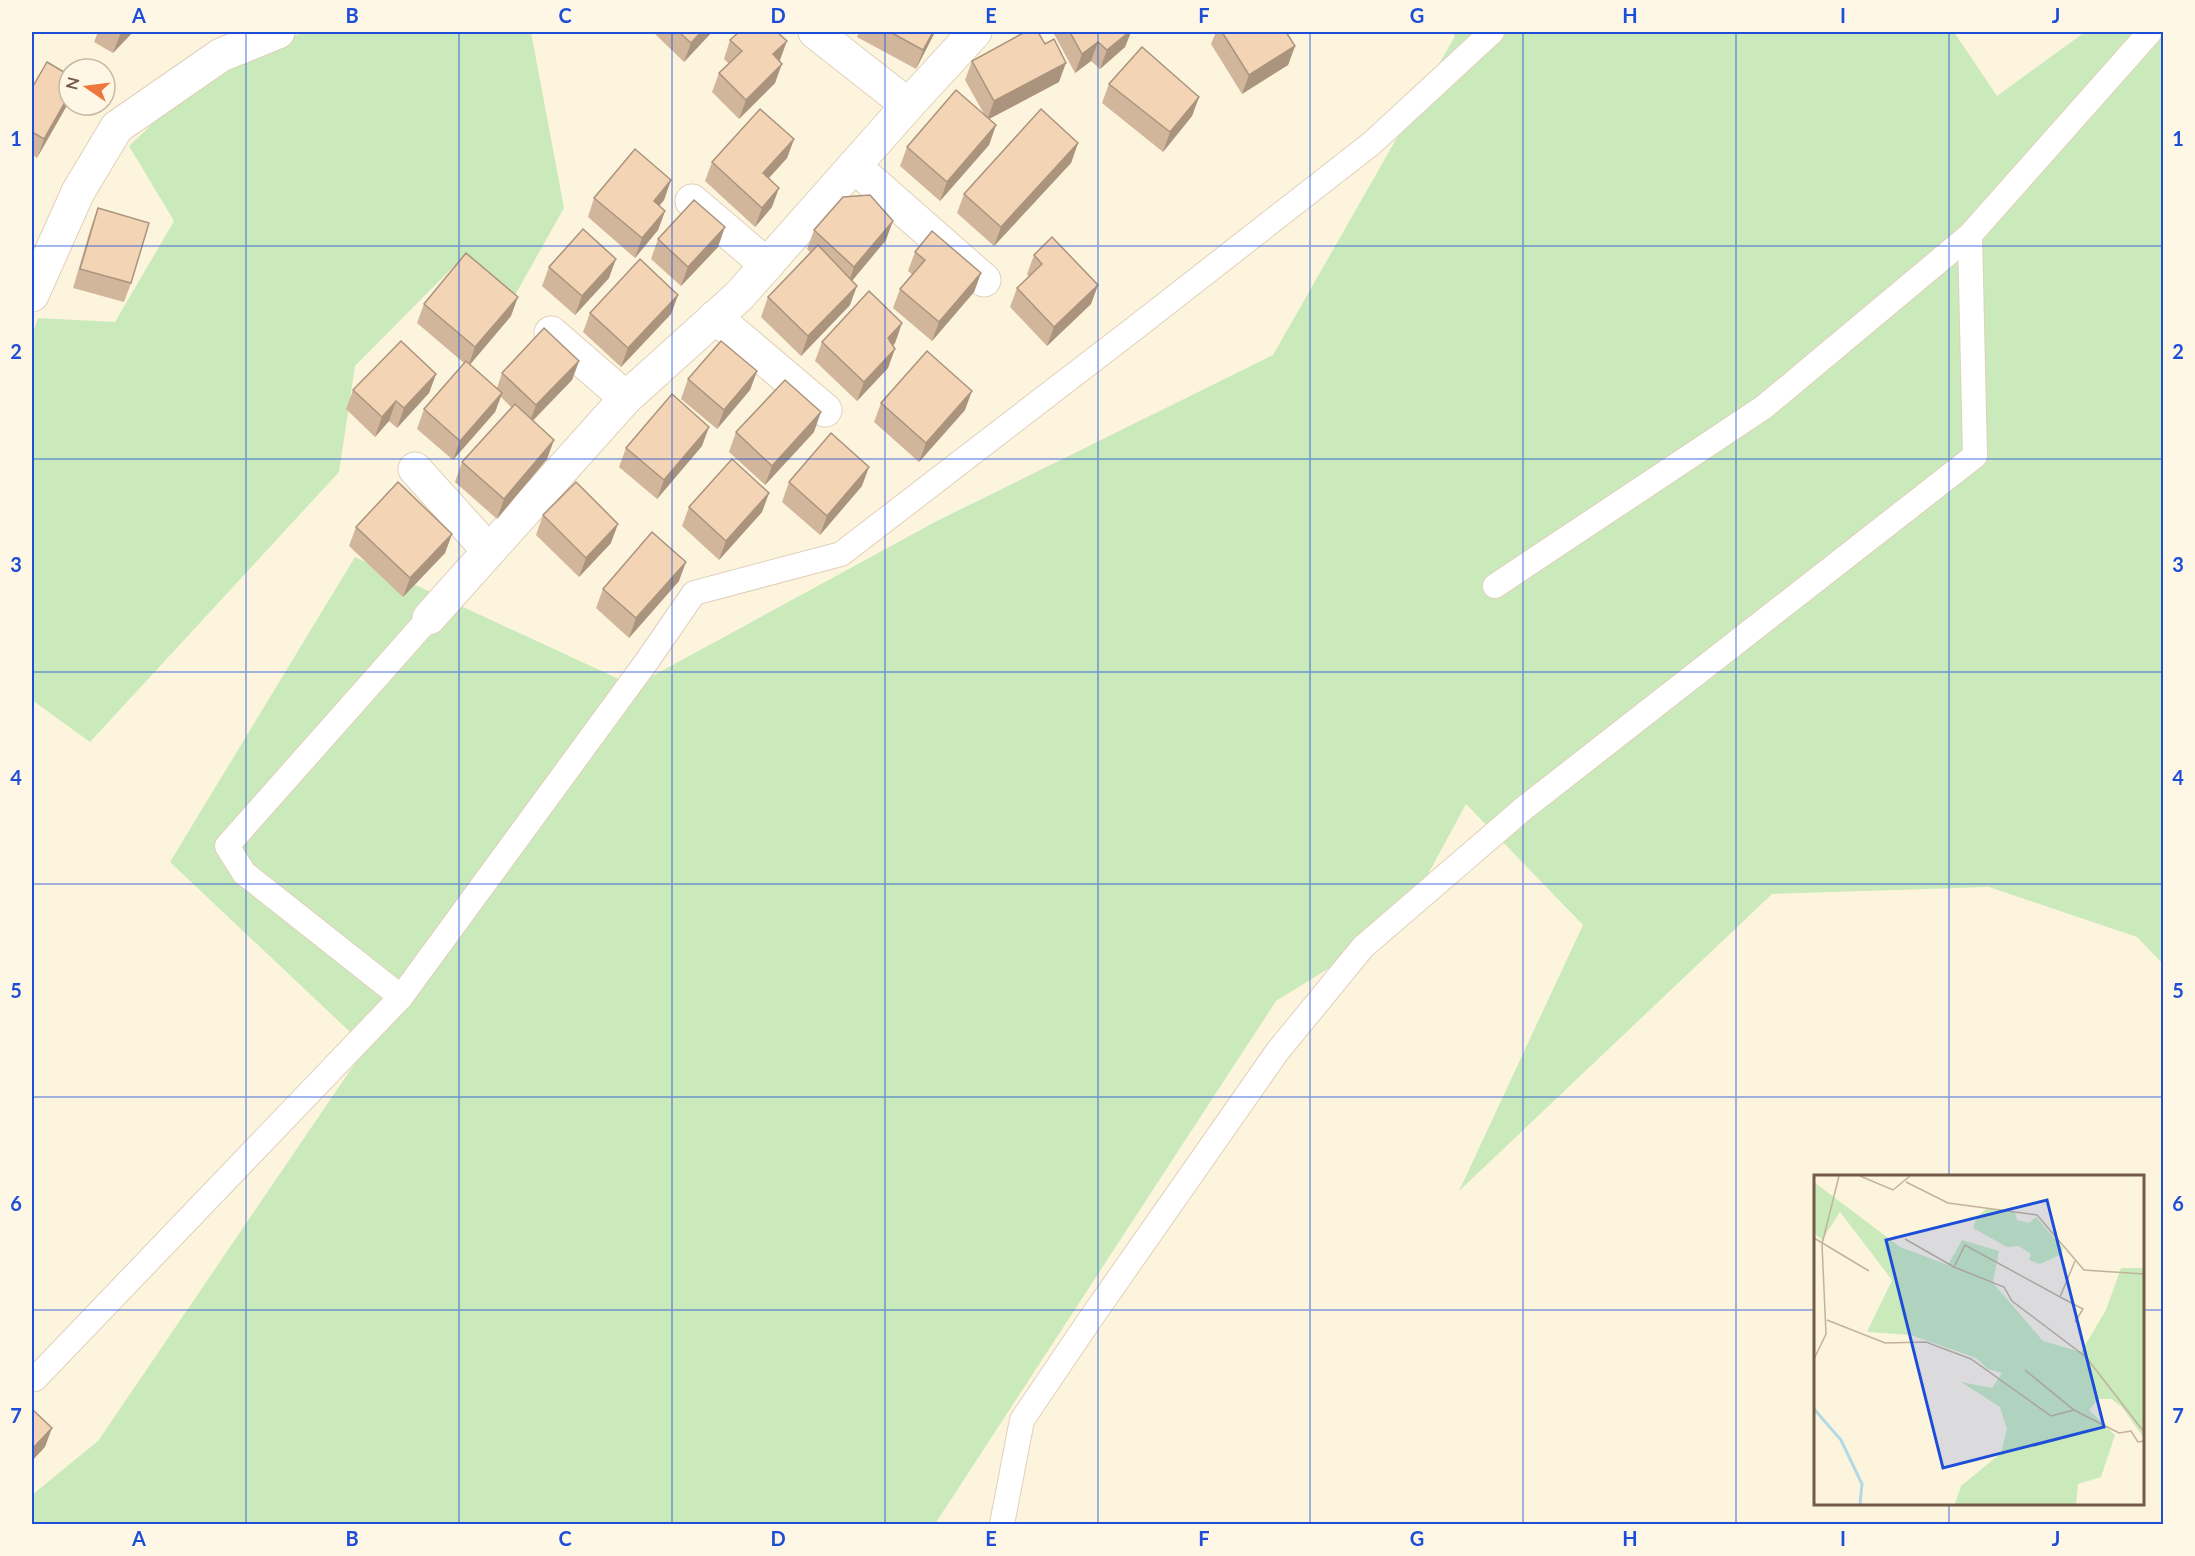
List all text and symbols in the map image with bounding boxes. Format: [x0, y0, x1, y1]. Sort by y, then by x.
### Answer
text: A [131, 3, 146, 27]
text: B [345, 3, 359, 27]
text: C [558, 3, 572, 27]
text: D [770, 3, 786, 27]
text: E [985, 3, 997, 27]
text: F [1198, 3, 1210, 27]
text: G [1410, 3, 1424, 27]
text: H [1622, 3, 1638, 27]
text: I [1840, 3, 1846, 27]
text: J [2052, 3, 2060, 27]
north arrow [57, 57, 117, 117]
text: N [61, 75, 83, 92]
text: 1 [10, 126, 22, 150]
text: 1 [2172, 126, 2184, 150]
text: 2 [10, 339, 22, 363]
text: 2 [2172, 339, 2184, 363]
text: 3 [10, 552, 22, 576]
text: 3 [2172, 552, 2184, 576]
text: 4 [10, 765, 22, 789]
text: 4 [2172, 765, 2184, 789]
text: 5 [10, 978, 22, 1002]
text: 5 [2172, 978, 2184, 1002]
inset map [1814, 1175, 2144, 1505]
text: 6 [10, 1191, 22, 1215]
text: 6 [2172, 1191, 2184, 1215]
text: 7 [10, 1403, 22, 1427]
text: 7 [2172, 1403, 2184, 1427]
text: A [131, 1526, 146, 1550]
text: B [345, 1526, 359, 1550]
text: C [558, 1526, 572, 1550]
text: D [770, 1526, 786, 1550]
text: E [985, 1526, 997, 1550]
text: F [1198, 1526, 1210, 1550]
text: G [1410, 1526, 1424, 1550]
text: H [1622, 1526, 1638, 1550]
text: I [1840, 1526, 1846, 1550]
text: J [2052, 1526, 2060, 1550]

